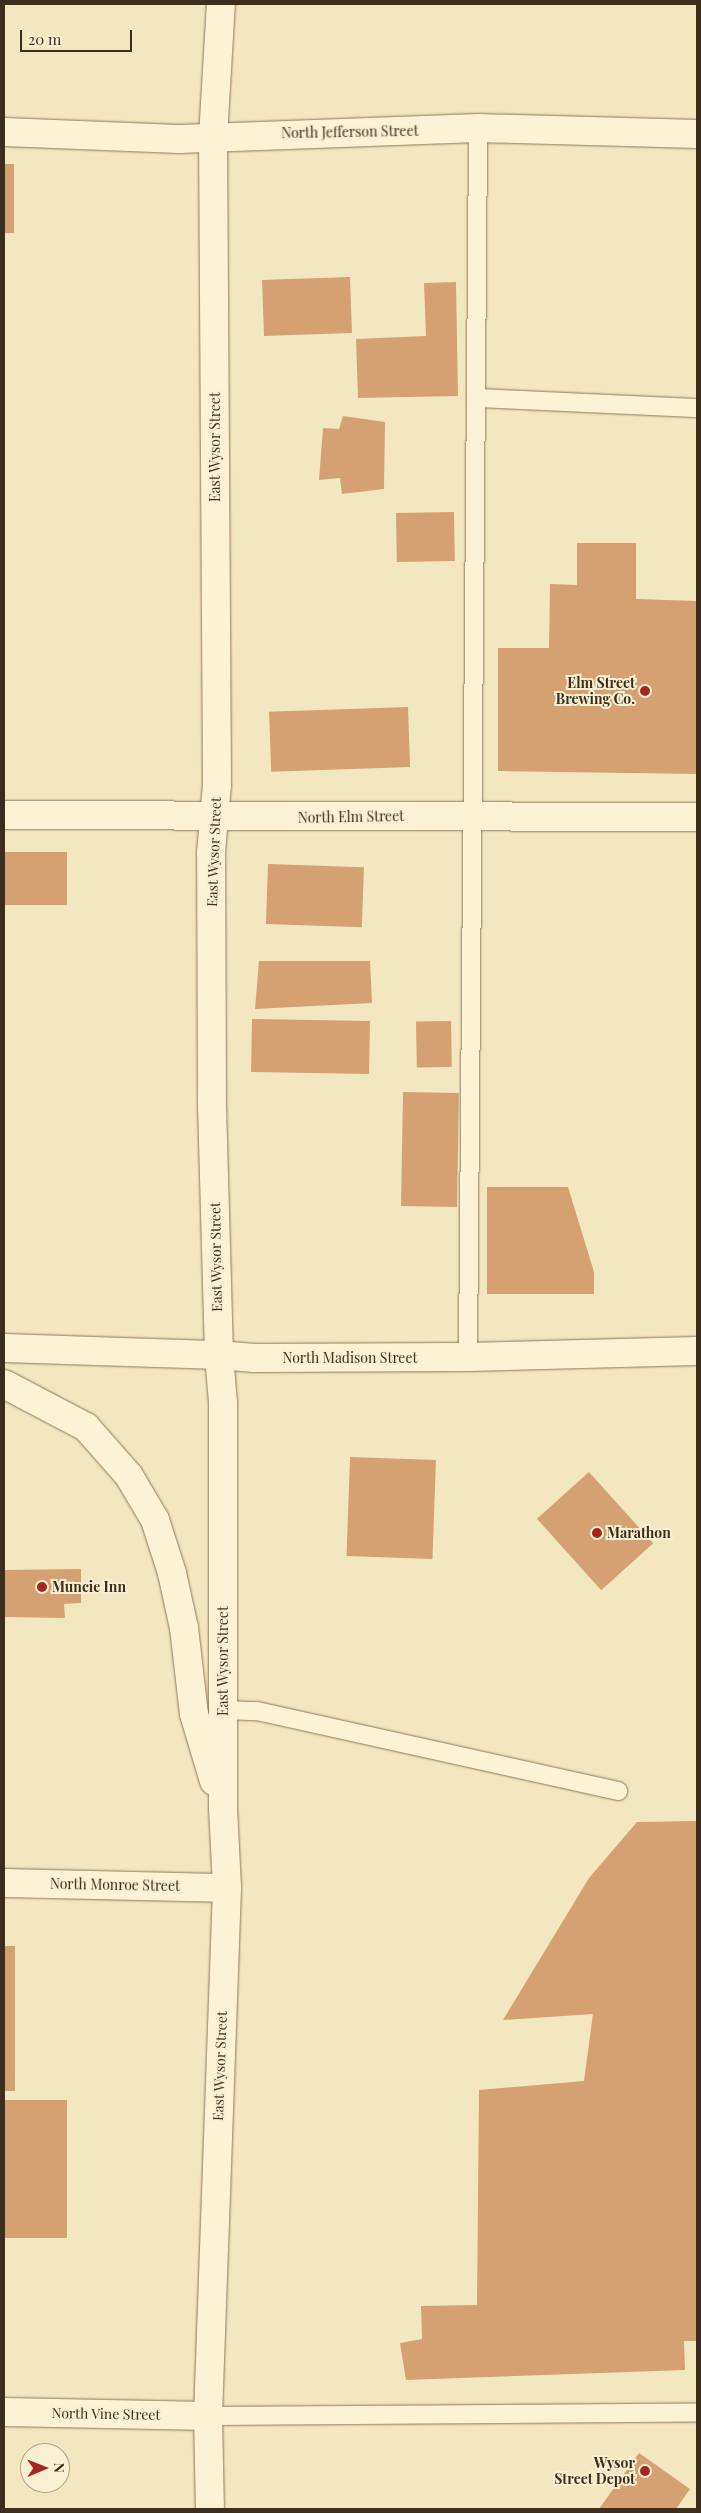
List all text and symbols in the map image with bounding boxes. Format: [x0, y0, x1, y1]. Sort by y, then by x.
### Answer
scale bar [22, 20, 135, 52]
text: 20 m [28, 29, 61, 49]
street label: North Jefferson Street [281, 122, 419, 142]
street label: East Wysor Street [207, 392, 223, 502]
place label: Elm Street Brewing Co. [556, 675, 635, 708]
marker: Elm Street Brewing Co. [639, 685, 651, 697]
street label: East Wysor Street [204, 796, 224, 908]
street label: North Elm Street [298, 808, 404, 826]
street label: East Wysor Street [207, 1201, 225, 1313]
street label: North Madison Street [283, 1350, 417, 1366]
place label: Marathon [607, 1525, 671, 1541]
marker: Marathon [591, 1527, 603, 1539]
place label: Muncie Inn [52, 1579, 126, 1595]
marker: Muncie Inn [36, 1581, 48, 1593]
street label: East Wysor Street [215, 1606, 231, 1716]
street label: North Monroe Street [50, 1875, 180, 1895]
street label: East Wysor Street [210, 2010, 230, 2122]
street label: North Vine Street [51, 2405, 161, 2423]
north arrow [20, 2443, 70, 2493]
place label: Wysor Street Depot [554, 2455, 635, 2488]
text: N [50, 2463, 69, 2473]
marker: Wysor Street Depot [639, 2465, 651, 2477]

